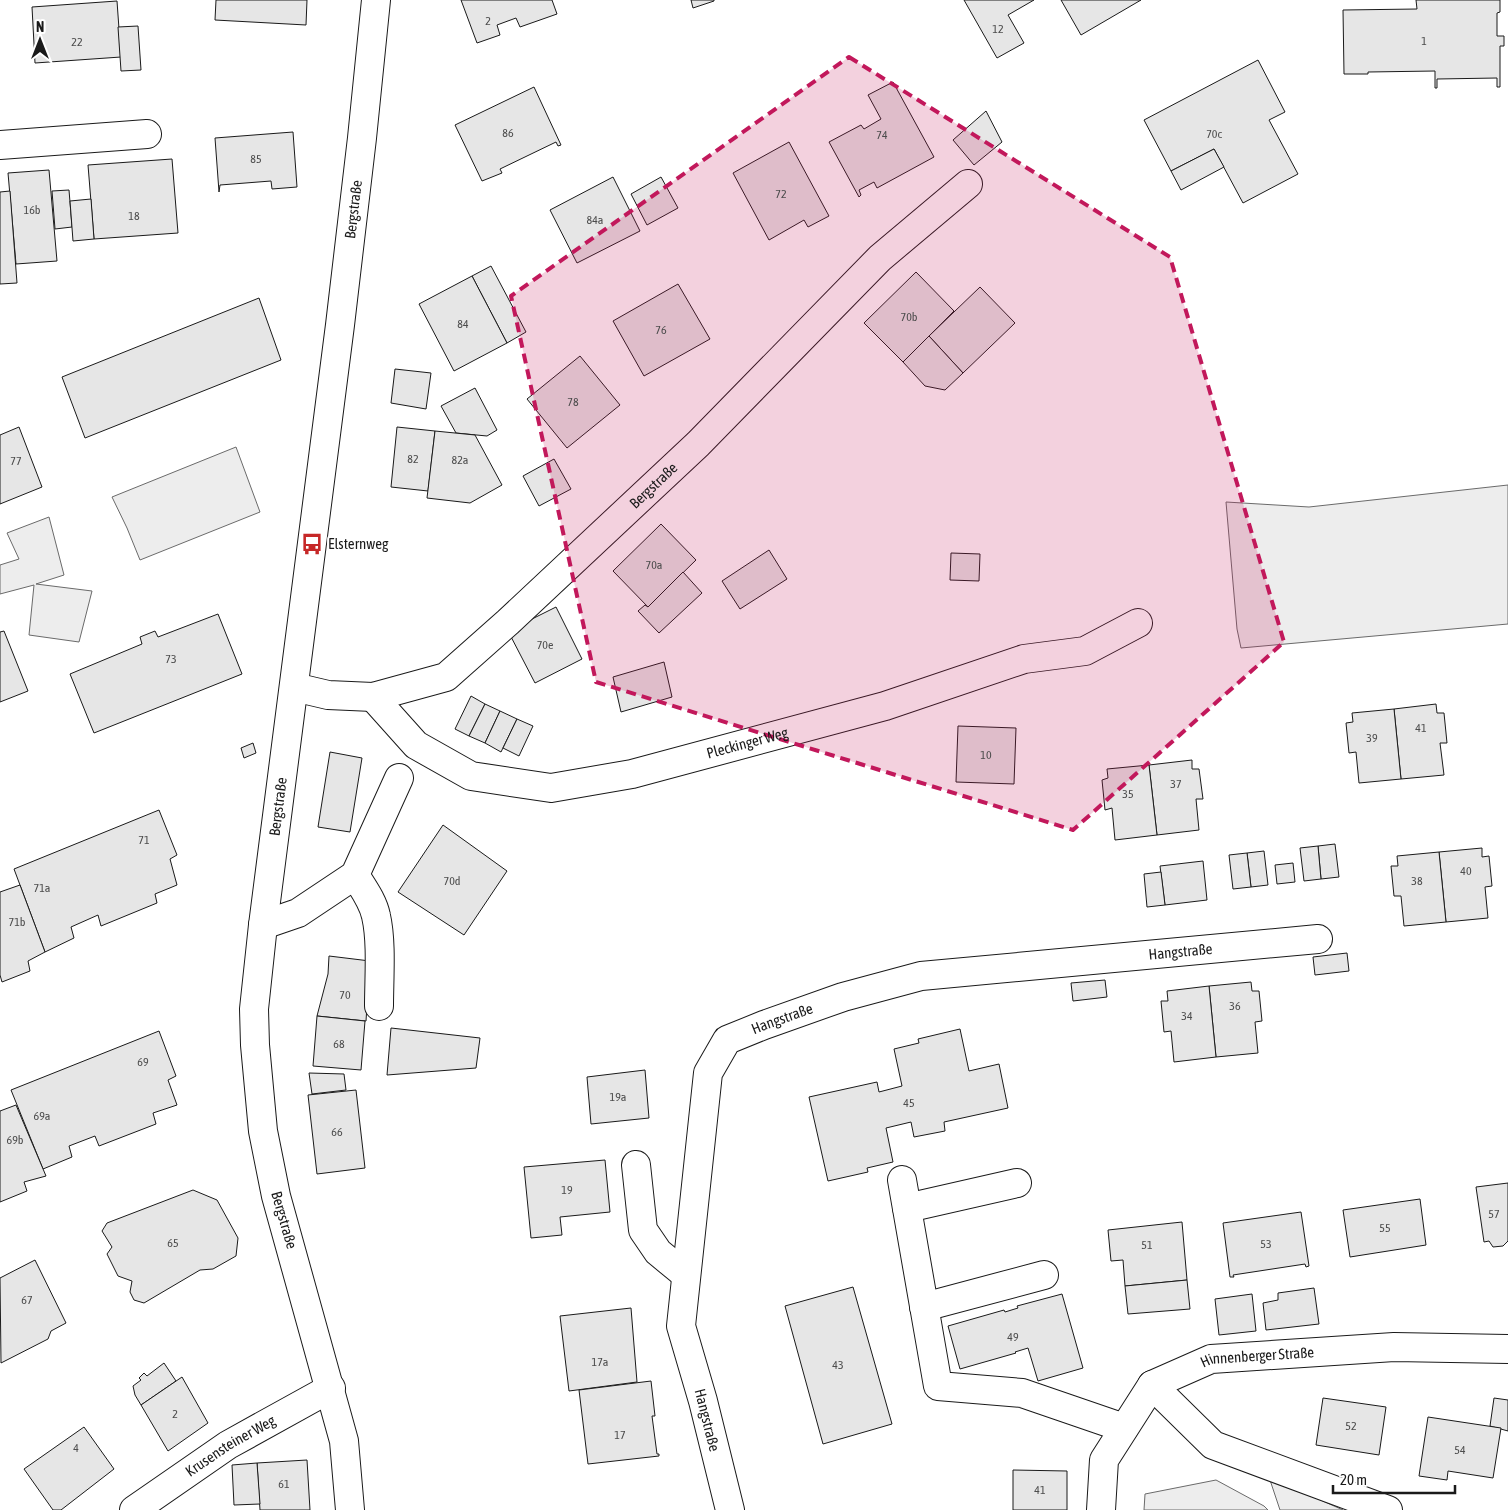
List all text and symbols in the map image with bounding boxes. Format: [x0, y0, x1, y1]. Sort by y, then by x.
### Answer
house number: 2 [485, 14, 491, 28]
north arrow [15, 15, 65, 65]
text: N [36, 19, 44, 35]
house number: 12 [992, 22, 1004, 36]
house number: 1 [1421, 34, 1427, 48]
house number: 22 [71, 35, 83, 49]
house number: 86 [502, 126, 514, 140]
house number: 70c [1206, 127, 1222, 141]
house number: 74 [876, 128, 888, 142]
house number: 85 [250, 152, 262, 166]
street label: Bergstraße [341, 179, 365, 240]
house number: 72 [775, 187, 787, 201]
house number: 16b [24, 203, 41, 217]
house number: 18 [128, 209, 140, 223]
house number: 84a [587, 213, 603, 227]
house number: 70b [901, 310, 918, 324]
house number: 84 [457, 317, 469, 331]
house number: 76 [655, 323, 667, 337]
house number: 78 [567, 395, 579, 409]
house number: 82 [407, 452, 419, 466]
house number: 82a [452, 453, 468, 467]
house number: 77 [10, 454, 22, 468]
street label: Bergstraße [626, 459, 681, 512]
bus stop icon: Elsternweg [299, 531, 325, 557]
place label: Elsternweg [328, 535, 389, 552]
house number: 70a [646, 558, 662, 572]
house number: 70e [537, 638, 553, 652]
house number: 73 [165, 652, 177, 666]
house number: 41 [1415, 721, 1427, 735]
street label: Pleckinger Weg [705, 723, 790, 762]
house number: 39 [1366, 731, 1378, 745]
house number: 10 [980, 748, 992, 762]
street label: Bergstraße [266, 776, 290, 837]
house number: 37 [1170, 777, 1182, 791]
house number: 35 [1122, 787, 1134, 801]
house number: 71 [138, 833, 150, 847]
house number: 40 [1460, 864, 1472, 878]
house number: 70d [444, 874, 460, 888]
house number: 38 [1411, 874, 1423, 888]
house number: 71a [34, 881, 50, 895]
house number: 71b [9, 915, 26, 929]
street label: Hangstraße [1148, 940, 1213, 963]
house number: 70 [339, 988, 351, 1002]
street label: Hangstraße [749, 999, 815, 1037]
house number: 36 [1229, 999, 1241, 1013]
house number: 34 [1181, 1009, 1193, 1023]
house number: 68 [333, 1037, 345, 1051]
house number: 69 [137, 1055, 149, 1069]
house number: 19a [610, 1090, 626, 1104]
house number: 45 [903, 1096, 915, 1110]
house number: 69a [34, 1109, 50, 1123]
house number: 66 [331, 1125, 343, 1139]
house number: 69b [7, 1133, 24, 1147]
house number: 19 [561, 1183, 573, 1197]
street label: Bergstraße [268, 1189, 301, 1251]
house number: 57 [1488, 1207, 1500, 1221]
house number: 55 [1379, 1221, 1391, 1235]
house number: 65 [167, 1236, 179, 1250]
house number: 53 [1260, 1237, 1272, 1251]
house number: 51 [1141, 1238, 1153, 1252]
house number: 67 [21, 1293, 33, 1307]
house number: 49 [1007, 1330, 1019, 1344]
street label: Hinnenberger Straße [1198, 1343, 1315, 1371]
house number: 17a [592, 1355, 608, 1369]
house number: 43 [832, 1358, 844, 1372]
street label: Hangstraße [691, 1387, 724, 1453]
house number: 2 [172, 1407, 178, 1421]
street label: Krusensteiner Weg [182, 1411, 279, 1480]
house number: 52 [1345, 1419, 1357, 1433]
house number: 17 [614, 1428, 626, 1442]
house number: 4 [73, 1441, 79, 1455]
house number: 54 [1454, 1443, 1466, 1457]
scale bar [1333, 1462, 1456, 1494]
text: 20 m [1340, 1471, 1367, 1488]
house number: 61 [278, 1477, 290, 1491]
house number: 41 [1034, 1483, 1046, 1497]

